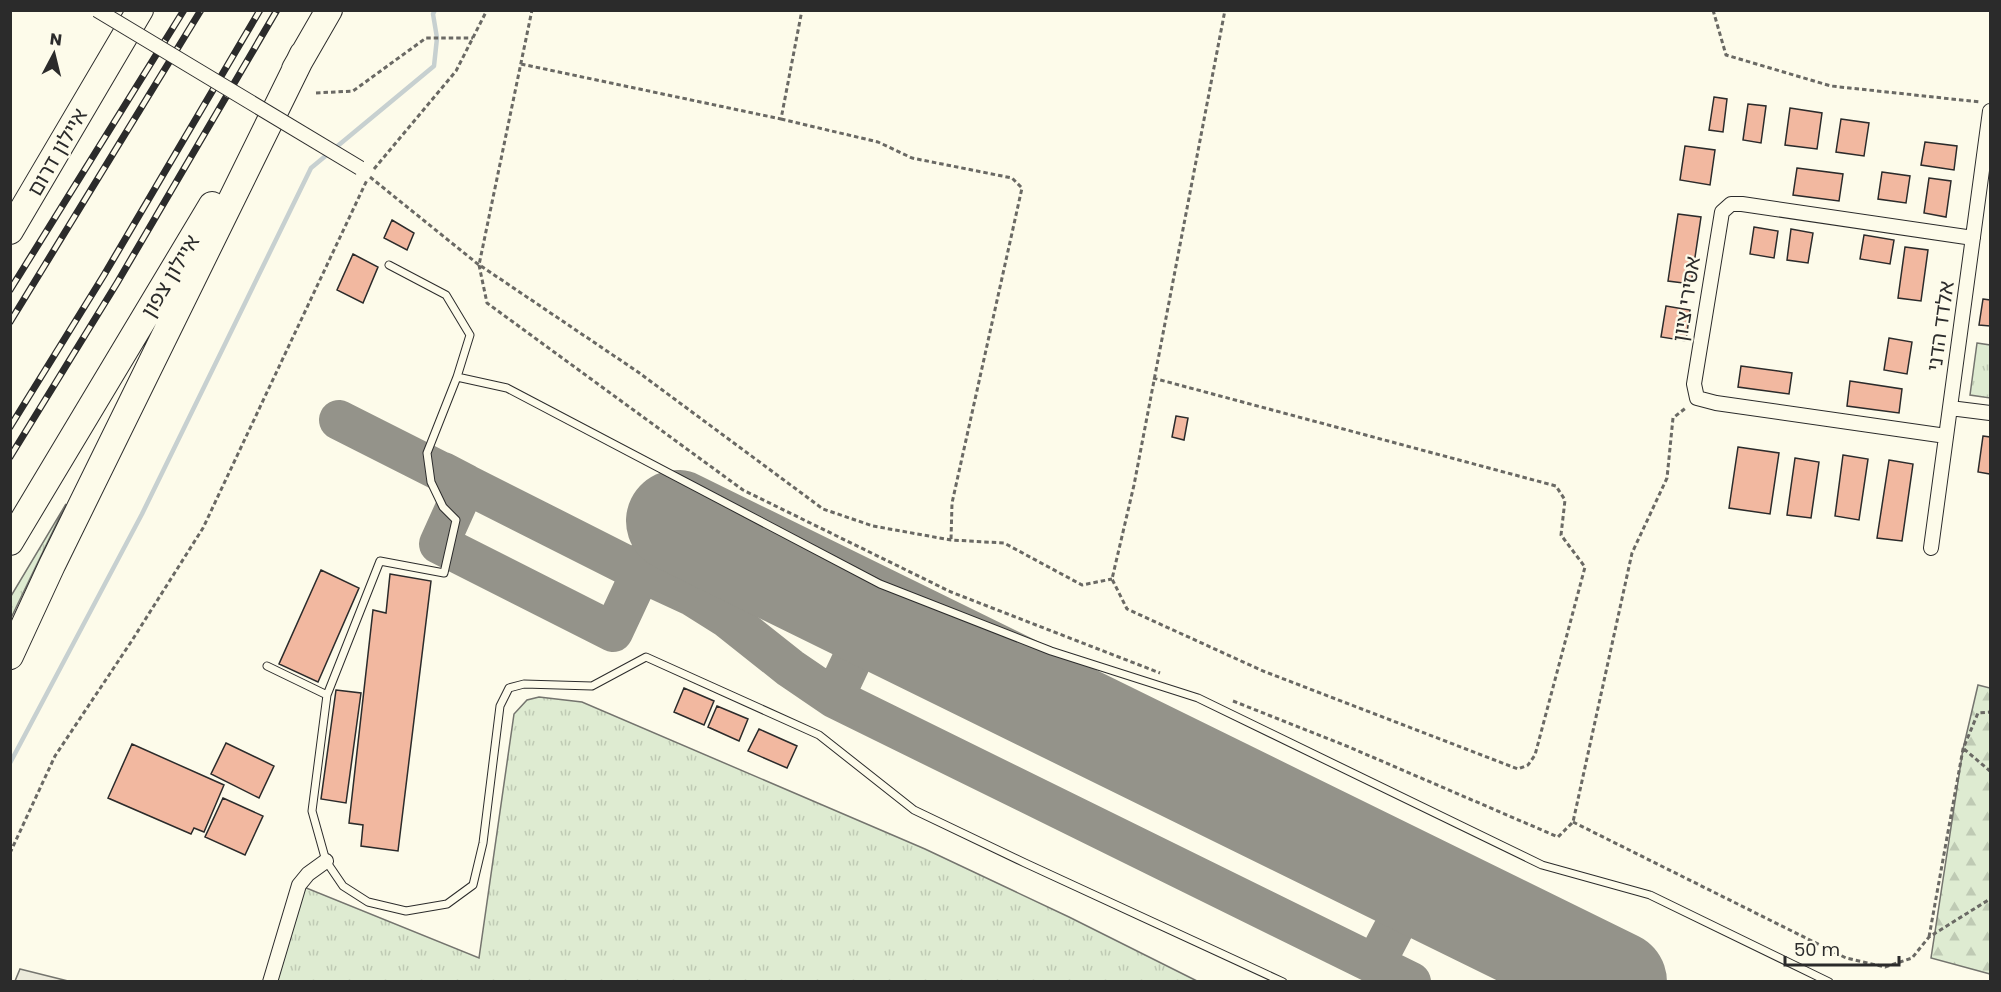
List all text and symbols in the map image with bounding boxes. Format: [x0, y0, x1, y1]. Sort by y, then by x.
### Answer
north arrow [24, 24, 84, 84]
text: N [48, 27, 63, 52]
street label: איילון דרום [20, 103, 94, 201]
street label: איילון צפון [134, 229, 206, 323]
street label: אסירי ציון [1665, 254, 1707, 344]
street label: אלדד הדני [1919, 279, 1961, 373]
scale bar [1785, 929, 1899, 967]
text: 50 m [1794, 937, 1840, 962]

